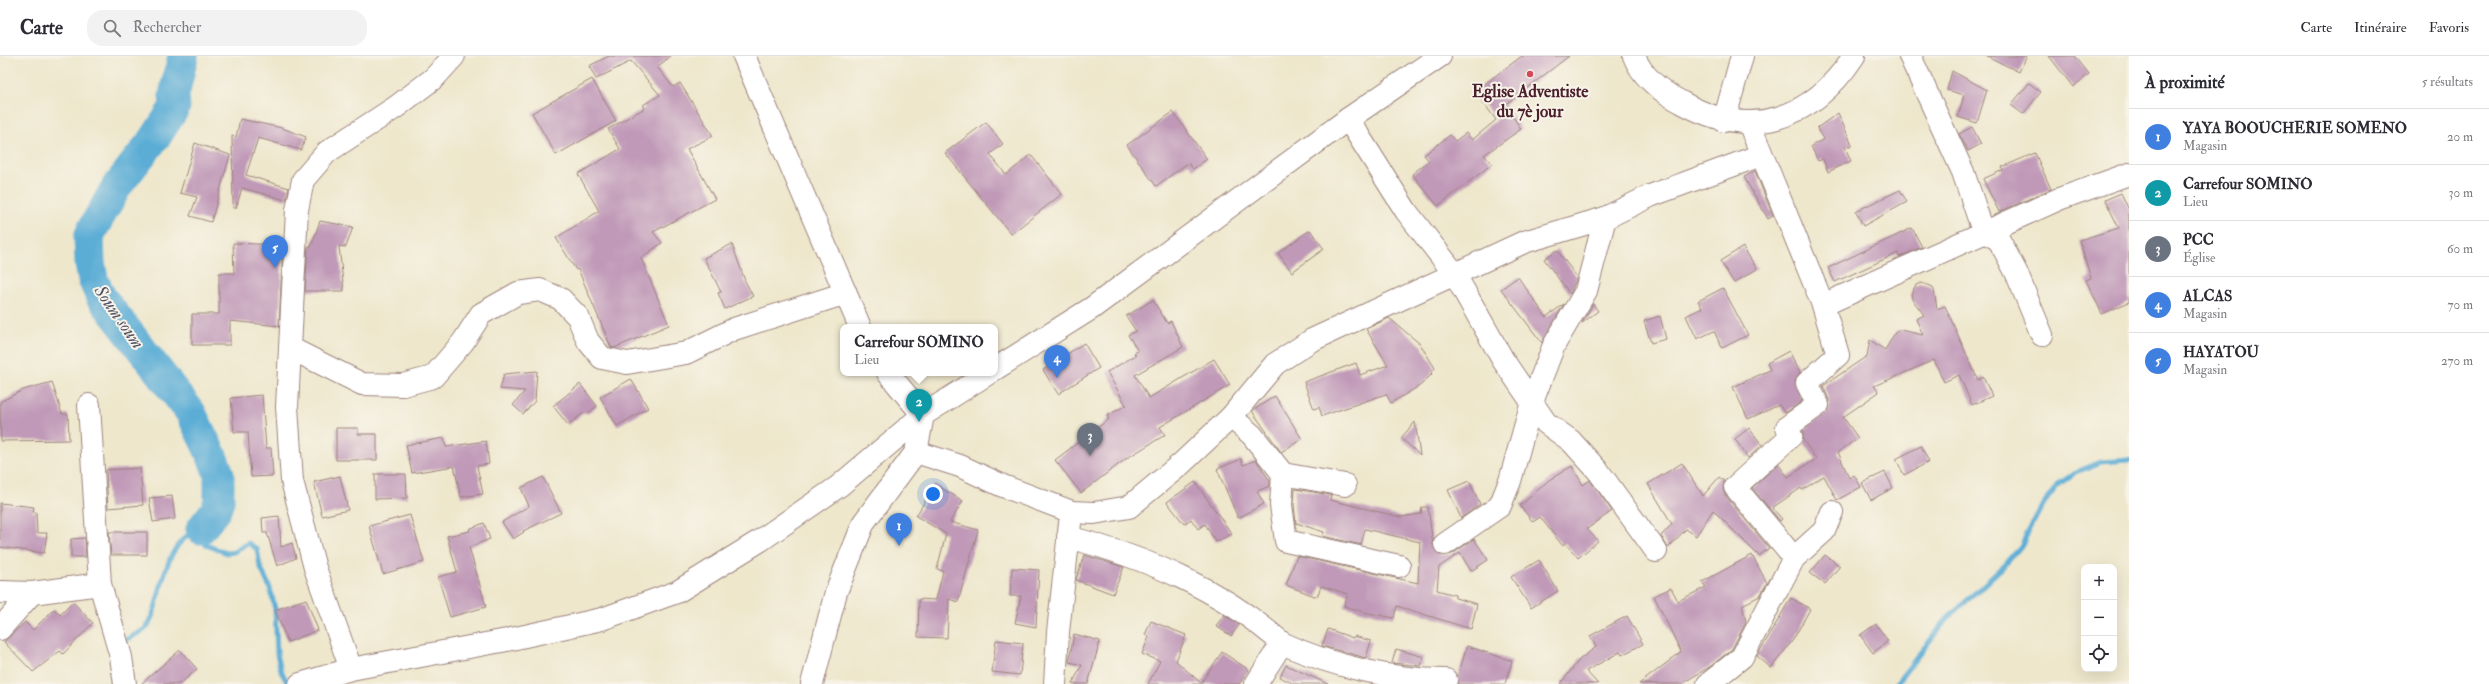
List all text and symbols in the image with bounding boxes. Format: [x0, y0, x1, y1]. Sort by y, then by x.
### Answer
search box [87, 10, 367, 46]
text: Carte [20, 16, 63, 40]
icon: search [101, 17, 123, 39]
text: Rechercher [133, 18, 201, 37]
text: Carte [2301, 19, 2332, 36]
text: Itinéraire [2354, 19, 2407, 36]
text: Favoris [2429, 19, 2469, 36]
marker: Eglise Adventiste du 7è jour [1525, 69, 1535, 79]
text: À proximité [2145, 72, 2225, 93]
text: 5 résultats [2422, 74, 2473, 90]
place label: Eglise Adventiste du 7è jour [1472, 81, 1589, 123]
text: YAYA BOOUCHERIE SOMENO [2183, 119, 2407, 138]
text: 1 [2156, 129, 2160, 145]
text: 20 m [2447, 129, 2473, 145]
text: Magasin [2183, 138, 2227, 154]
text: Carrefour SOMINO [2183, 175, 2312, 194]
text: 2 [2155, 185, 2161, 201]
text: 30 m [2449, 185, 2473, 201]
text: Lieu [2183, 194, 2208, 210]
text: PCC [2183, 231, 2214, 250]
pin: 5 [262, 235, 288, 268]
text: 3 [2156, 241, 2161, 257]
text: 60 m [2447, 241, 2473, 257]
text: Église [2183, 250, 2215, 266]
water label: Soum soum [88, 280, 149, 353]
text: ALCAS [2183, 287, 2232, 306]
text: 4 [2154, 297, 2162, 313]
text: 70 m [2448, 297, 2473, 313]
text: Magasin [2183, 306, 2227, 322]
popup [840, 324, 998, 376]
text: Carrefour SOMINO [854, 333, 984, 352]
text: HAYATOU [2183, 343, 2259, 362]
pin: 4 [1044, 345, 1070, 378]
text: Lieu [854, 352, 879, 368]
text: 5 [2155, 353, 2161, 369]
text: 270 m [2441, 353, 2473, 369]
text: Magasin [2183, 362, 2227, 378]
pin: 2 [906, 389, 932, 422]
pin: 3 [1077, 423, 1103, 456]
your location [923, 484, 943, 504]
pin: 1 [886, 513, 912, 546]
map controls [2081, 564, 2117, 672]
button: + [2081, 564, 2117, 600]
button: − [2081, 600, 2117, 636]
button: locate [2081, 636, 2117, 672]

